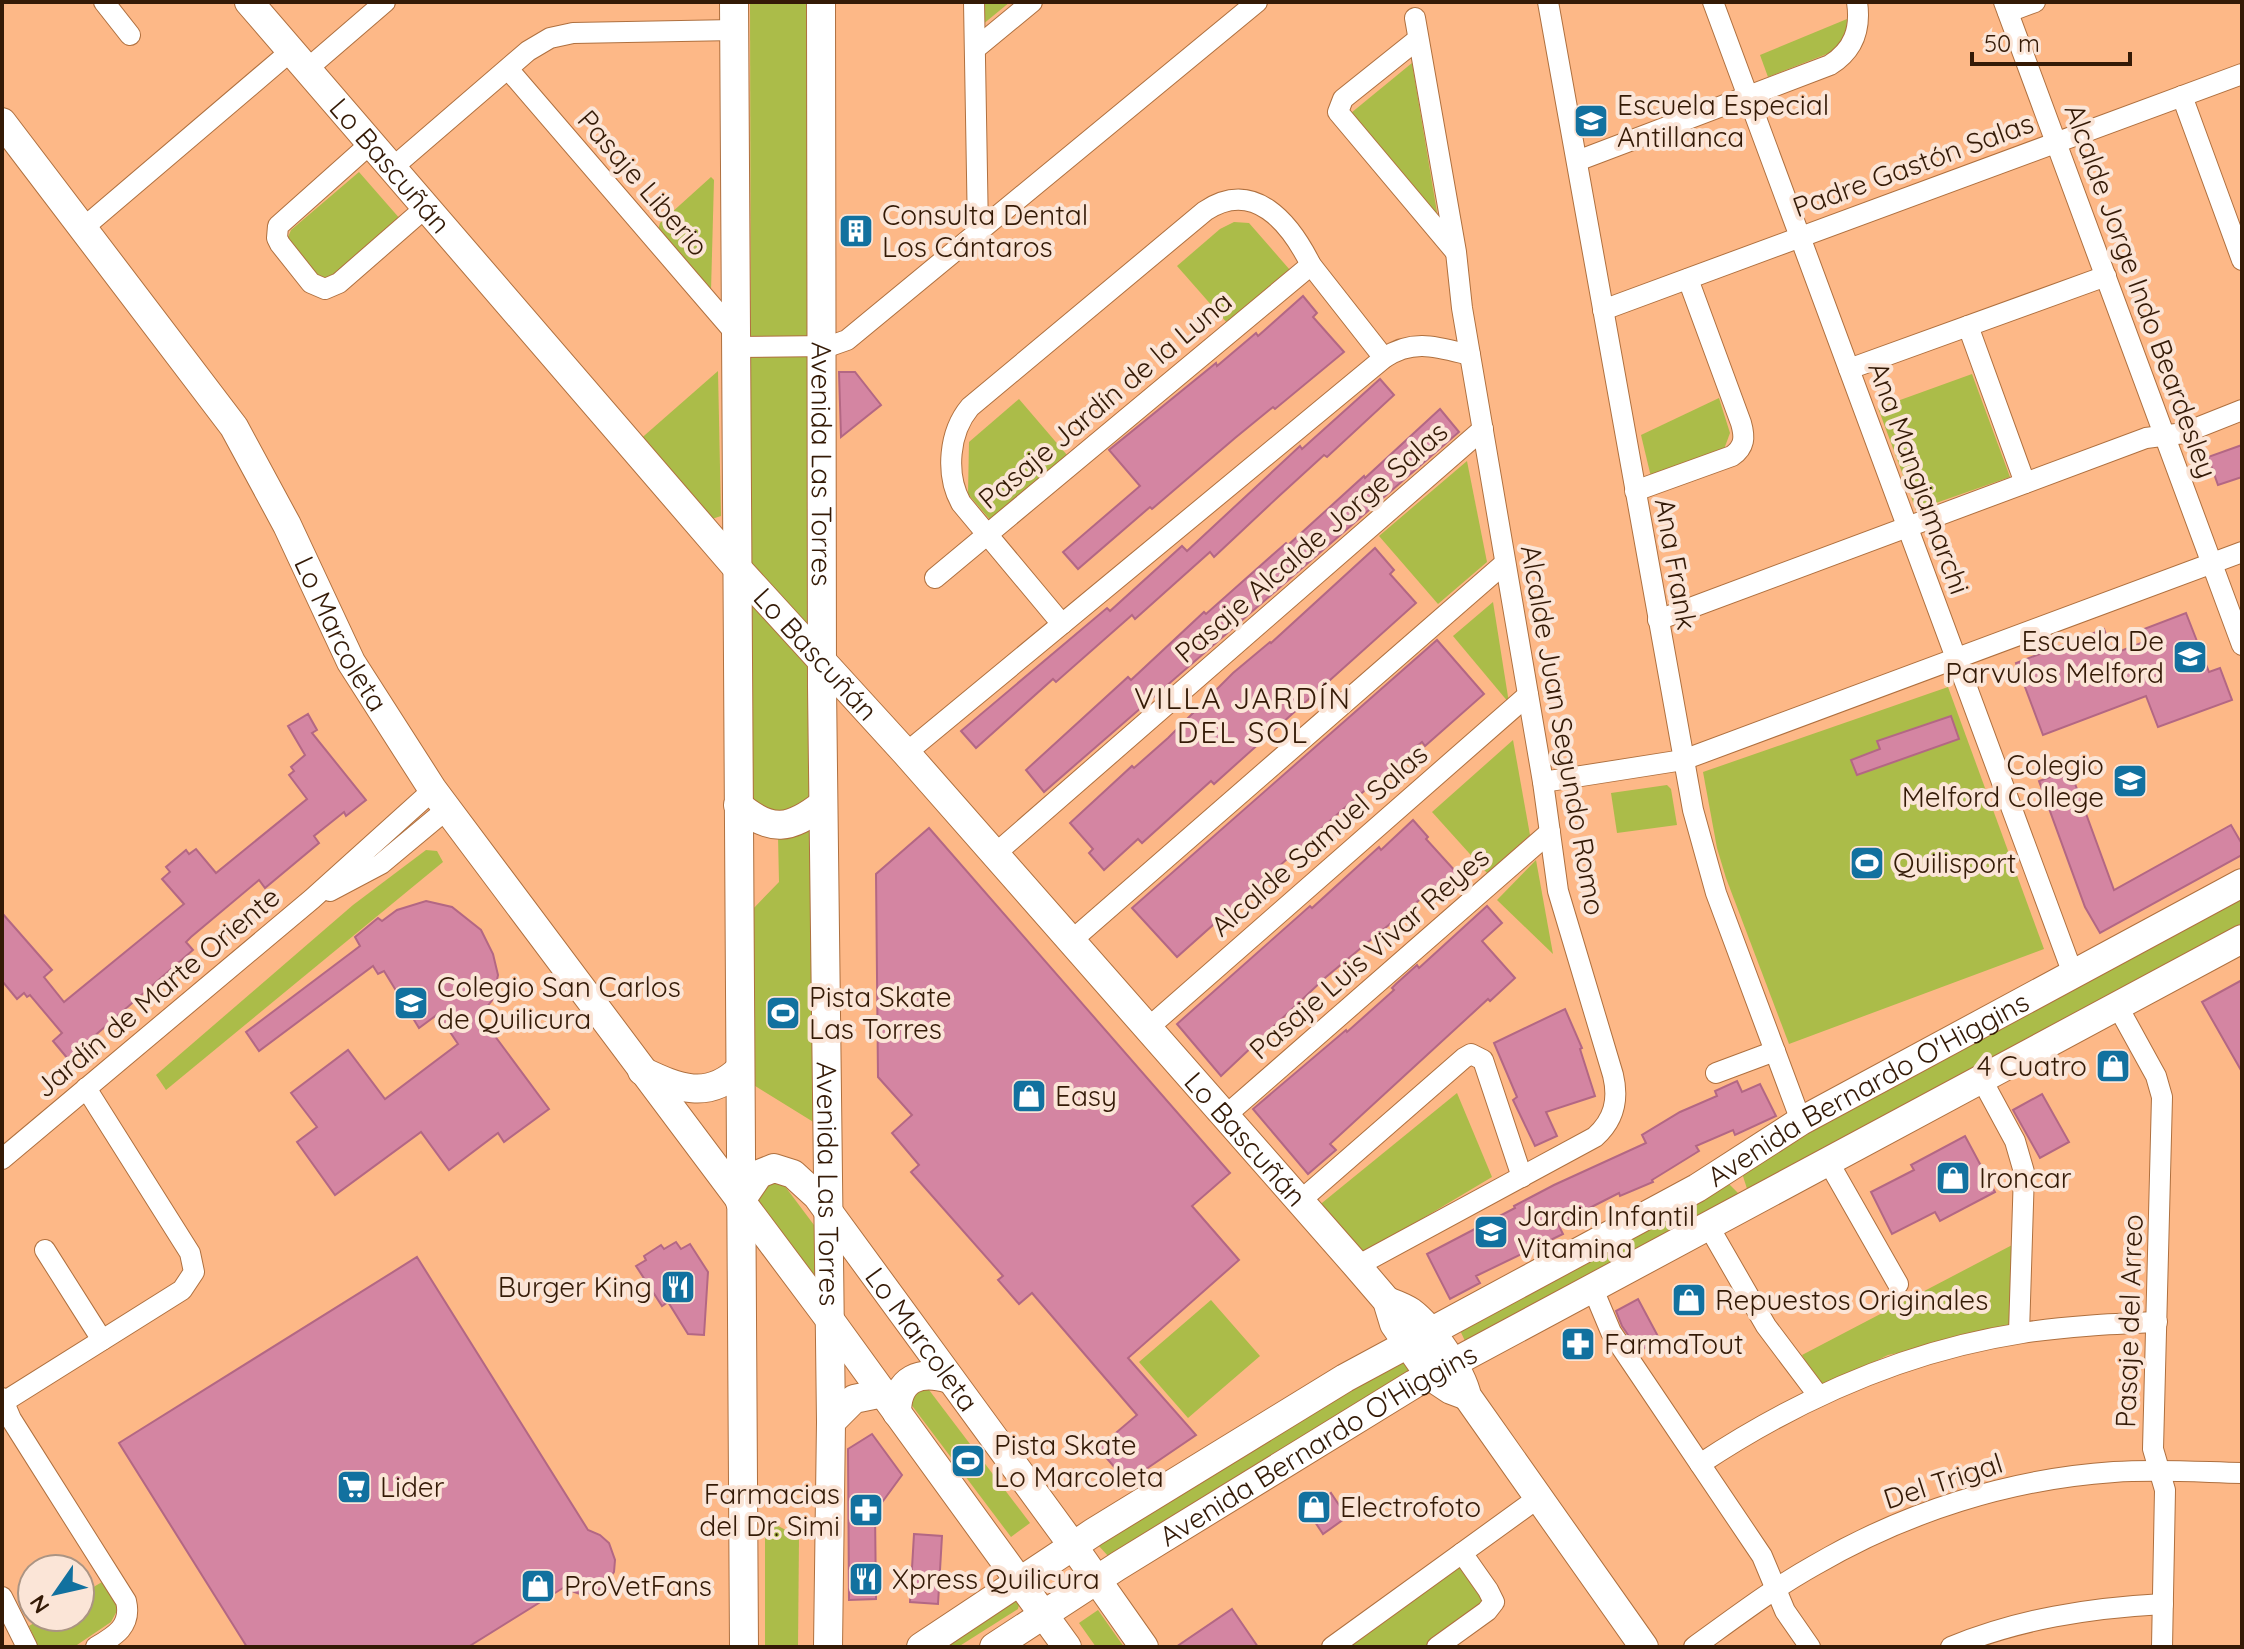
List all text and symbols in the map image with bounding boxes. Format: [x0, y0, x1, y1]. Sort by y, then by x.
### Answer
scale bar [1972, 16, 2130, 66]
text: 50 m [1984, 28, 2040, 58]
place label: Escuela Especial Antillanca [1617, 87, 1829, 154]
street label: Lo Bascuñán [322, 90, 458, 240]
street label: Alcalde Jorge Indo Beardesley [2057, 99, 2226, 483]
street label: Pasaje Liberio [570, 102, 716, 263]
school or university icon: Escuela Especial Antillanca [1572, 102, 1610, 140]
street label: Padre Gastón Salas [1788, 105, 2038, 224]
place label: Consulta Dental Los Cántaros [882, 197, 1088, 264]
building icon: Consulta Dental Los Cántaros [837, 212, 875, 250]
street label: Pasaje Jardín de la Luna [971, 283, 1239, 516]
street label: Avenida Las Torres [804, 342, 840, 586]
street label: Ana Mangiamarchi [1861, 357, 1978, 599]
street label: Pasaje Alcalde Jorge Salas [1167, 414, 1454, 670]
street label: Ana Frank [1648, 495, 1705, 632]
street label: Alcalde Juan Segundo Romo [1514, 542, 1613, 918]
street label: Lo Marcoleta [287, 550, 396, 717]
street label: Lo Bascuñán [747, 580, 886, 727]
place label: Escuela De Parvulos Melford [1945, 623, 2164, 690]
school or university icon: Escuela De Parvulos Melford [2171, 638, 2209, 676]
district label: VILLA JARDÍN DEL SOL [1134, 679, 1352, 751]
street label: Alcalde Samuel Salas [1203, 736, 1434, 943]
place label: Colegio Melford College [1902, 747, 2104, 814]
school or university icon: Colegio Melford College [2111, 762, 2149, 800]
street label: Pasaje Luis Vivar Reyes [1242, 839, 1496, 1066]
sports icon: Quilisport [1848, 844, 1886, 882]
place label: Quilisport [1893, 845, 2016, 880]
street label: Jardín de Marte Oriente [27, 879, 286, 1104]
place label: Colegio San Carlos de Quilicura [437, 969, 681, 1036]
place label: Pista Skate Las Torres [809, 979, 952, 1046]
street label: Avenida Bernardo O'Higgins [1700, 983, 2035, 1194]
school or university icon: Colegio San Carlos de Quilicura [392, 984, 430, 1022]
sports icon: Pista Skate Las Torres [764, 994, 802, 1032]
shop icon: 4 Cuatro [2094, 1047, 2132, 1085]
place label: 4 Cuatro [1977, 1048, 2087, 1083]
street label: Avenida Las Torres [810, 1061, 848, 1307]
street label: Lo Bascuñán [1177, 1064, 1314, 1213]
shop icon: Easy [1010, 1077, 1048, 1115]
place label: Easy [1055, 1078, 1117, 1113]
shop icon: Ironcar [1934, 1159, 1972, 1197]
place label: Ironcar [1979, 1160, 2072, 1195]
place label: Jardin Infantil Vitamina [1517, 1198, 1695, 1265]
school or university icon: Jardin Infantil Vitamina [1472, 1213, 1510, 1251]
street label: Pasaje del Arreo [2107, 1214, 2150, 1428]
street label: Lo Marcoleta [858, 1260, 986, 1418]
restaurant icon: Burger King [659, 1268, 697, 1306]
place label: Burger King [498, 1269, 652, 1304]
shop icon: Repuestos Originales [1670, 1281, 1708, 1319]
place label: Repuestos Originales [1715, 1282, 1988, 1317]
pharmacy icon: FarmaTout [1559, 1325, 1597, 1363]
place label: FarmaTout [1604, 1326, 1744, 1361]
street label: Avenida Bernardo O'Higgins [1152, 1336, 1483, 1553]
place label: Pista Skate Lo Marcoleta [994, 1427, 1164, 1494]
sports icon: Pista Skate Lo Marcoleta [949, 1442, 987, 1480]
street label: Del Trigal [1879, 1445, 2007, 1516]
supermarket icon: Lider [335, 1468, 373, 1506]
place label: Lider [380, 1469, 445, 1504]
place label: Farmacias del Dr. Simi [699, 1476, 840, 1543]
shop icon: Electrofoto [1295, 1488, 1333, 1526]
place label: Electrofoto [1340, 1489, 1481, 1524]
pharmacy icon: Farmacias del Dr. Simi [847, 1491, 885, 1529]
north arrow [16, 1553, 96, 1633]
restaurant icon: Xpress Quilicura [847, 1560, 885, 1598]
place label: Xpress Quilicura [892, 1561, 1100, 1596]
shop icon: ProVetFans [519, 1567, 557, 1605]
place label: ProVetFans [564, 1568, 712, 1603]
text: N [23, 1590, 56, 1619]

